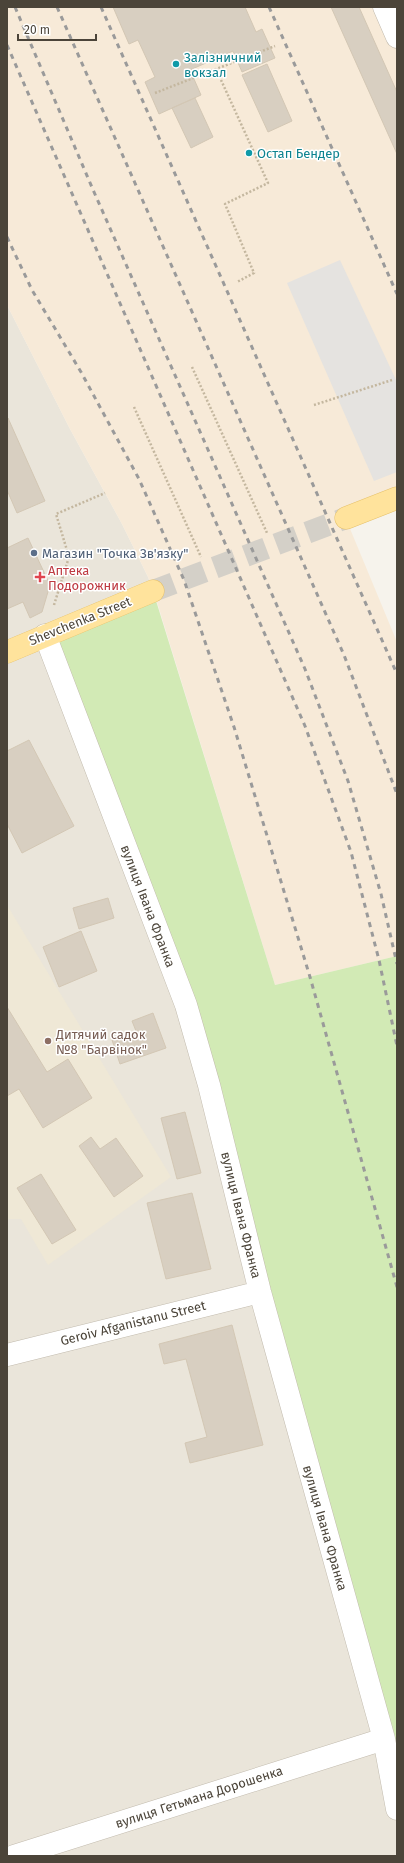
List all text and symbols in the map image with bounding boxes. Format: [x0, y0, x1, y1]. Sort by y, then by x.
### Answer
scale bar [18, 16, 96, 42]
text: 20 m [24, 23, 50, 37]
place label: Залізничний вокзал [184, 50, 262, 80]
marker: Залізничний вокзал [171, 59, 181, 69]
place label: Остап Бендер [257, 146, 340, 161]
marker: Остап Бендер [244, 148, 254, 158]
place label: Магазин "Точка Зв'язку" [42, 546, 188, 561]
marker: Магазин "Точка Зв'язку" [29, 548, 39, 558]
place label: Аптека Подорожник [48, 563, 126, 593]
marker: Аптека Подорожник [35, 572, 45, 582]
street label: Shevchenka Street [27, 594, 134, 648]
street label: вулиця Івана Франка [118, 843, 178, 969]
place label: Дитячий садок №8 "Барвінок" [55, 1027, 147, 1057]
marker: Дитячий садок №8 "Барвінок" [43, 1036, 53, 1046]
street label: вулиця Івана Франка [218, 1150, 264, 1280]
street label: Geroiv Afganistanu Street [59, 1298, 208, 1348]
street label: вулиця Івана Франка [300, 1463, 350, 1593]
street label: вулиця Гетьмана Дорошенка [113, 1763, 285, 1831]

